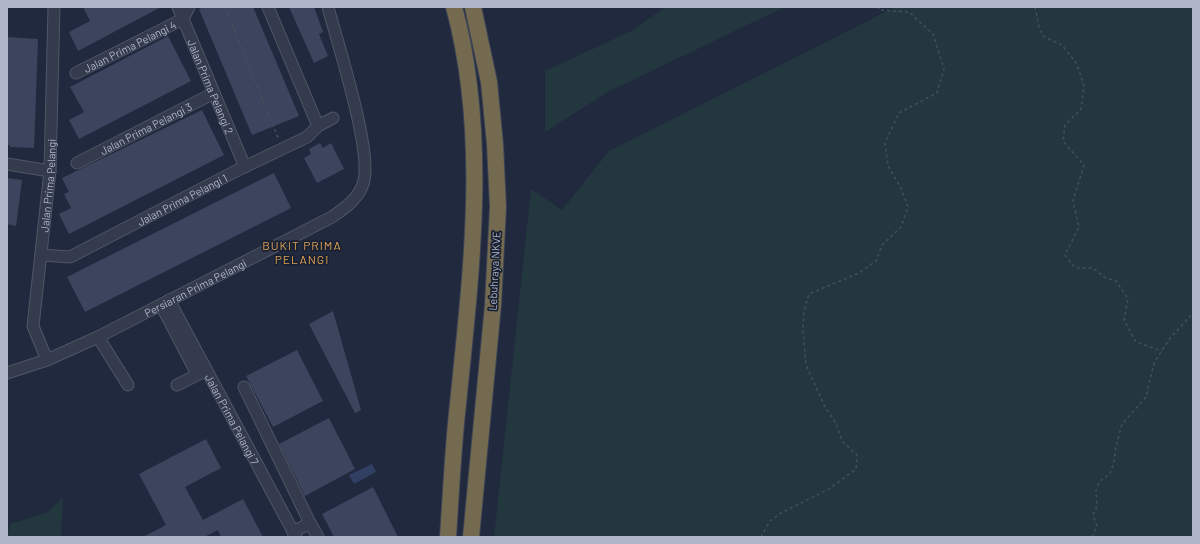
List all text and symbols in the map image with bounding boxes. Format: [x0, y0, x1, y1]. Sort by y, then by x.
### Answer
street label: Jalan Prima Pelangi 4 [81, 17, 178, 75]
street label: Jalan Prima Pelangi 2 [186, 37, 237, 136]
street label: Jalan Prima Pelangi 3 [97, 99, 194, 157]
street label: Jalan Prima Pelangi [37, 139, 57, 233]
street label: Jalan Prima Pelangi 1 [135, 170, 229, 228]
street label: Lebuhraya NKVE [485, 231, 503, 311]
district label: BUKIT PRIMA PELANGI [262, 238, 342, 266]
street label: Persiaran Prima Pelangi [142, 256, 248, 319]
street label: Jalan Prima Pelangi 7 [203, 371, 262, 467]

